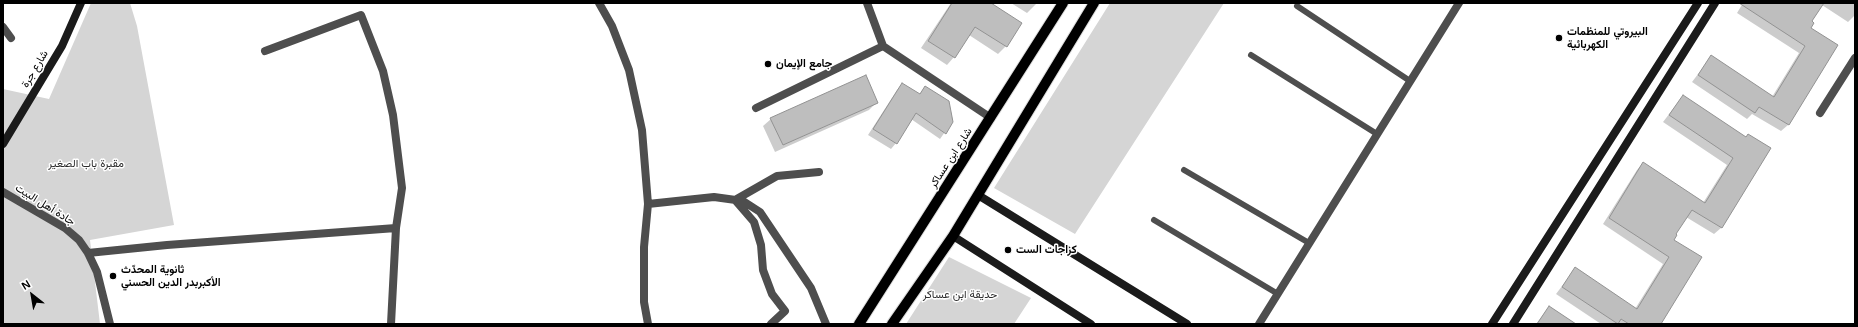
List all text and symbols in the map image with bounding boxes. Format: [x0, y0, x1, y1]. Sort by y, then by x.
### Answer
place label: البيروتي للمنظمات الكهربائية [1567, 25, 1648, 51]
marker: البيروتي للمنظمات الكهربائية [1554, 33, 1564, 43]
street label: شارع جرة [19, 48, 51, 90]
place label: جامع الإيمان [776, 57, 832, 71]
marker: جامع الإيمان [763, 59, 773, 69]
street label: شارع ابن عساكر [927, 125, 975, 191]
park label: مقبرة باب الصغير [48, 157, 124, 171]
street label: جادة أهل البيت [13, 181, 77, 229]
place label: كراجات الست [1016, 243, 1077, 257]
marker: كراجات الست [1003, 245, 1013, 255]
place label: ثانوية المحدّث الأكبربدر الدين الحسني [121, 263, 221, 289]
marker: ثانوية المحدّث الأكبربدر الدين الحسني [108, 271, 118, 281]
north arrow [12, 275, 52, 315]
text: N [19, 278, 32, 292]
park label: حديقة ابن عساكر [923, 288, 997, 302]

